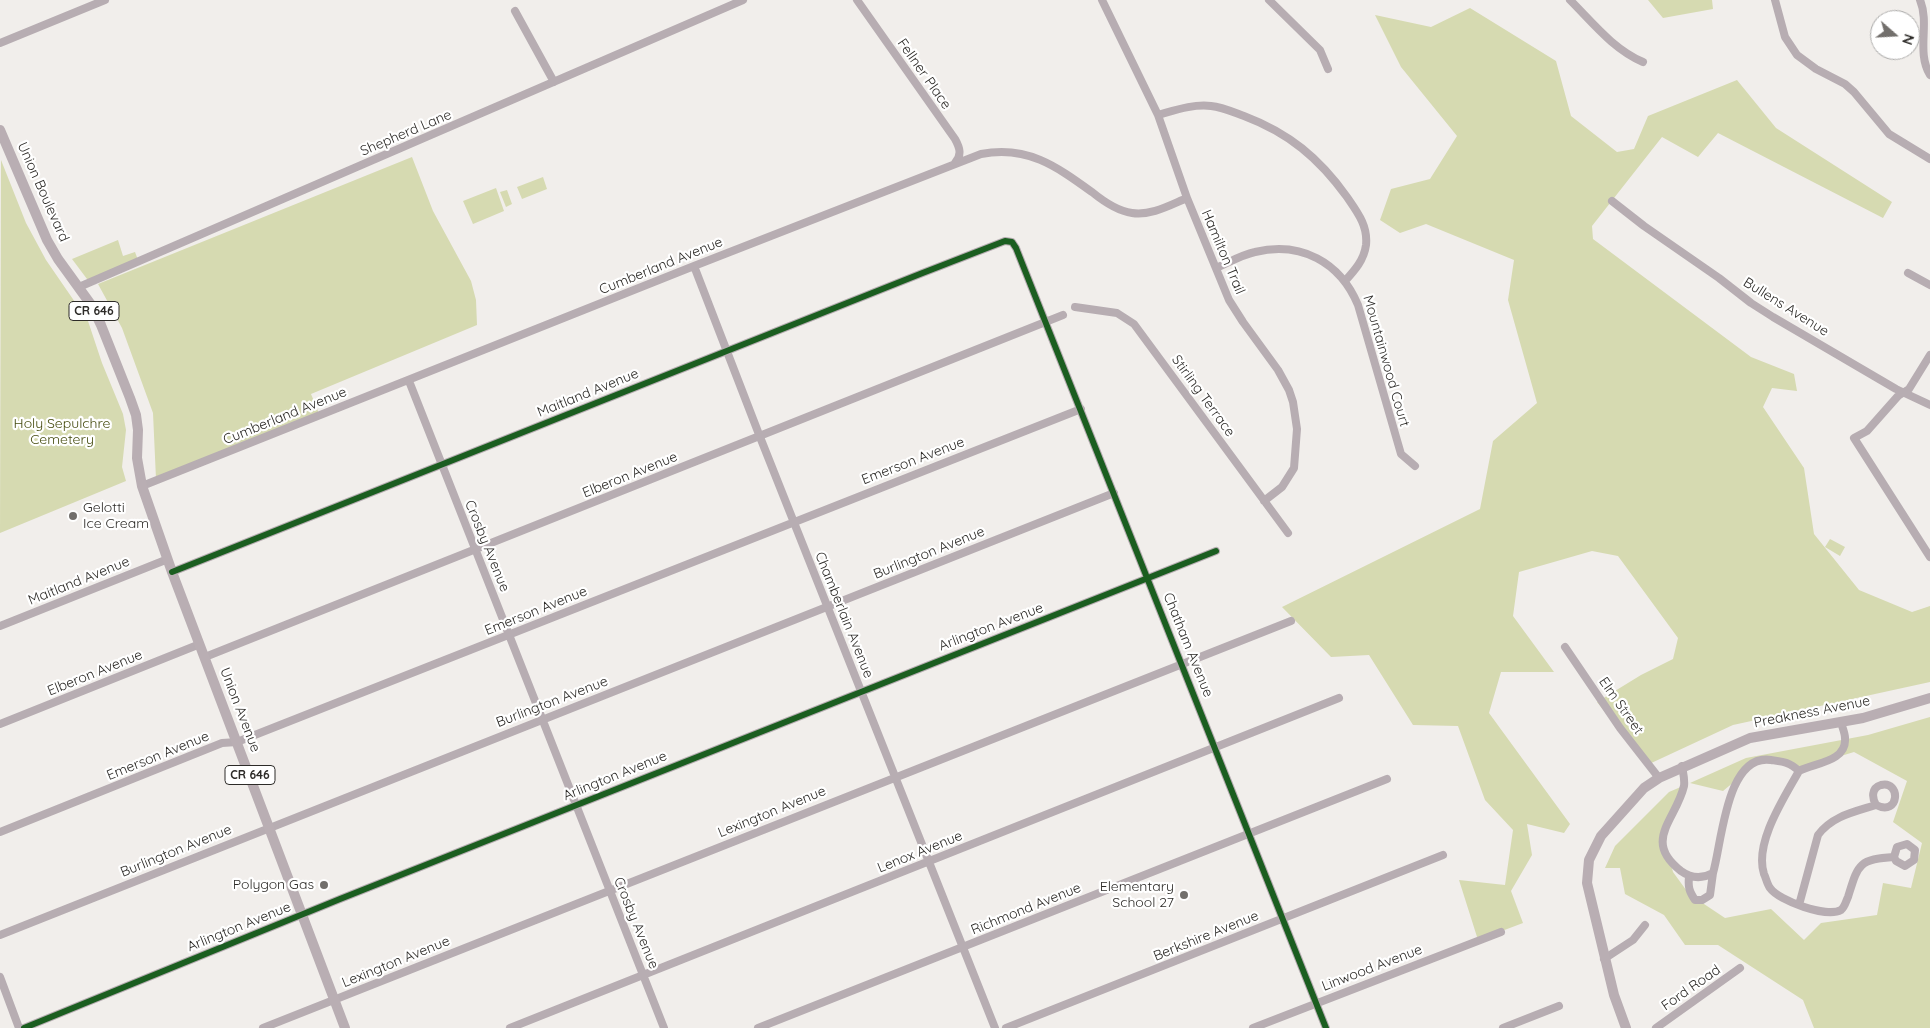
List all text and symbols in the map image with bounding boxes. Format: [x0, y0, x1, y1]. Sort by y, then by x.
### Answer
north arrow [1870, 10, 1920, 60]
text: N [1898, 32, 1918, 47]
street label: Fellner Place [893, 35, 955, 113]
street label: Shepherd Lane [358, 106, 454, 160]
street label: Union Boulevard [14, 140, 72, 244]
street label: Hamilton Trail [1198, 207, 1248, 297]
street label: Cumberland Avenue [597, 234, 725, 298]
street label: Bullens Avenue [1740, 274, 1832, 340]
street label: Mountainwood Court [1359, 293, 1413, 429]
road number: CR 646 [69, 302, 119, 321]
street label: Stirling Terrace [1168, 352, 1238, 440]
street label: Maitland Avenue [535, 365, 641, 421]
street label: Cumberland Avenue [221, 384, 349, 448]
park label: Holy Sepulchre Cemetery [14, 416, 110, 448]
street label: Emerson Avenue [859, 434, 967, 488]
street label: Elberon Avenue [580, 448, 680, 502]
street label: Crosby Avenue [461, 498, 513, 594]
place label: Gelotti Ice Cream [83, 500, 149, 532]
marker: Gelotti Ice Cream [67, 510, 79, 522]
street label: Burlington Avenue [871, 523, 987, 583]
street label: Chamberlain Avenue [811, 549, 877, 681]
street label: Maitland Avenue [26, 553, 132, 609]
street label: Emerson Avenue [482, 583, 590, 639]
street label: Chatham Avenue [1159, 590, 1217, 700]
street label: Arlington Avenue [936, 599, 1046, 655]
street label: Elberon Avenue [45, 646, 145, 700]
street label: Union Avenue [216, 665, 264, 755]
street label: Burlington Avenue [494, 673, 610, 731]
street label: Elm Street [1595, 674, 1647, 738]
street label: Preakness Avenue [1752, 692, 1872, 732]
street label: Emerson Avenue [104, 728, 212, 784]
street label: Arlington Avenue [561, 748, 669, 804]
road number: CR 646 [225, 766, 275, 784]
street label: Lexington Avenue [716, 783, 828, 841]
street label: Burlington Avenue [118, 821, 234, 881]
street label: Lenox Avenue [875, 827, 965, 877]
street label: Crosby Avenue [610, 875, 662, 971]
place label: Polygon Gas [233, 877, 314, 893]
marker: Polygon Gas [318, 879, 330, 891]
street label: Richmond Avenue [969, 879, 1083, 939]
place label: Elementary School 27 [1100, 879, 1174, 912]
marker: Elementary School 27 [1178, 889, 1190, 901]
street label: Arlington Avenue [185, 899, 293, 955]
street label: Berkshire Avenue [1151, 907, 1261, 965]
street label: Lexington Avenue [340, 933, 452, 991]
street label: Linwood Avenue [1319, 941, 1425, 995]
street label: Ford Road [1658, 962, 1724, 1014]

